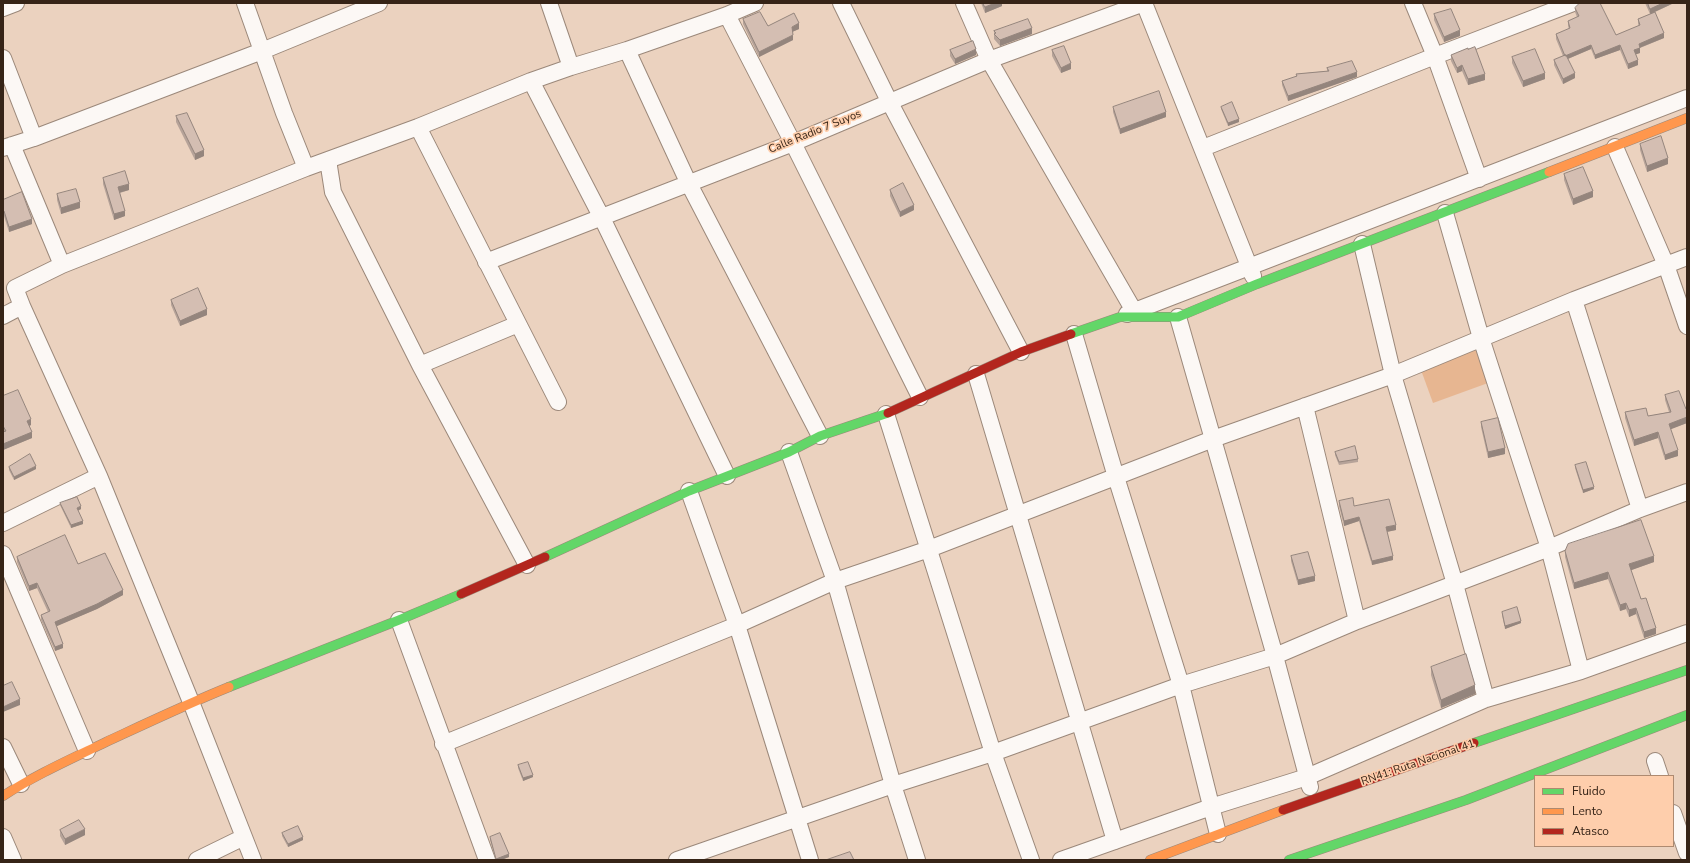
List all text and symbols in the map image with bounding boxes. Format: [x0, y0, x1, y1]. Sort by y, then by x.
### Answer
street label: Calle Radio 7 Suyos [767, 107, 863, 157]
street label: RN41: Ruta Nacional 41 [1360, 737, 1476, 789]
legend [1534, 775, 1674, 847]
text: Fluido [1572, 783, 1605, 799]
text: Lento [1572, 803, 1602, 819]
text: Atasco [1572, 823, 1609, 839]

